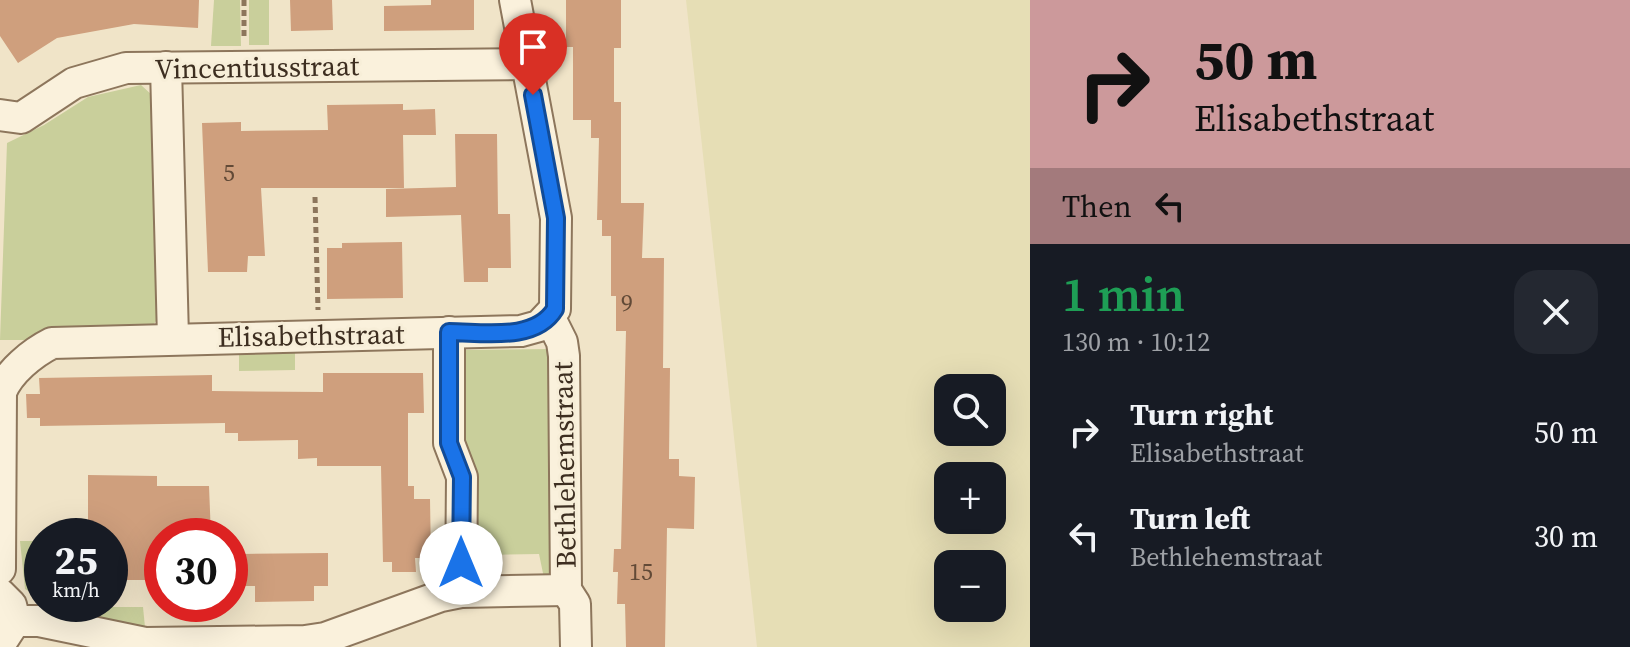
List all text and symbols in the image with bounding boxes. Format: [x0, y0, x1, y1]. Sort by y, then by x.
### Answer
pin [499, 13, 567, 95]
text: 50 m [1194, 21, 1317, 98]
icon: arrive [511, 25, 555, 69]
icon: right [1062, 32, 1166, 136]
street label: Vincentiusstraat [154, 46, 360, 88]
text: Elisabethstraat [1194, 94, 1434, 143]
house number: 5 [223, 156, 235, 189]
icon: left [1148, 184, 1192, 228]
text: Then [1062, 186, 1132, 227]
text: 1 min [1062, 261, 1185, 327]
button: close [1514, 270, 1598, 354]
house number: 9 [621, 286, 633, 319]
street label: Elisabethstraat [217, 314, 406, 356]
text: 130 m · 10:12 [1062, 324, 1210, 360]
street label: Bethlehemstraat [543, 360, 585, 569]
map controls [934, 374, 1006, 622]
button: search [934, 374, 1006, 446]
text: Turn right [1130, 394, 1273, 435]
icon: right [1062, 410, 1106, 454]
text: 50 m [1534, 412, 1598, 453]
text: Elisabethstraat [1130, 435, 1303, 471]
button: + [934, 462, 1006, 534]
text: Turn left [1130, 498, 1250, 539]
icon: left [1062, 514, 1106, 558]
text: 30 m [1534, 516, 1598, 557]
speed limit sign: 30 [144, 518, 248, 622]
position arrow [419, 521, 503, 605]
text: 25 [54, 533, 98, 587]
text: Bethlehemstraat [1130, 539, 1322, 575]
button: − [934, 550, 1006, 622]
house number: 15 [629, 555, 653, 588]
text: km/h [52, 576, 100, 604]

